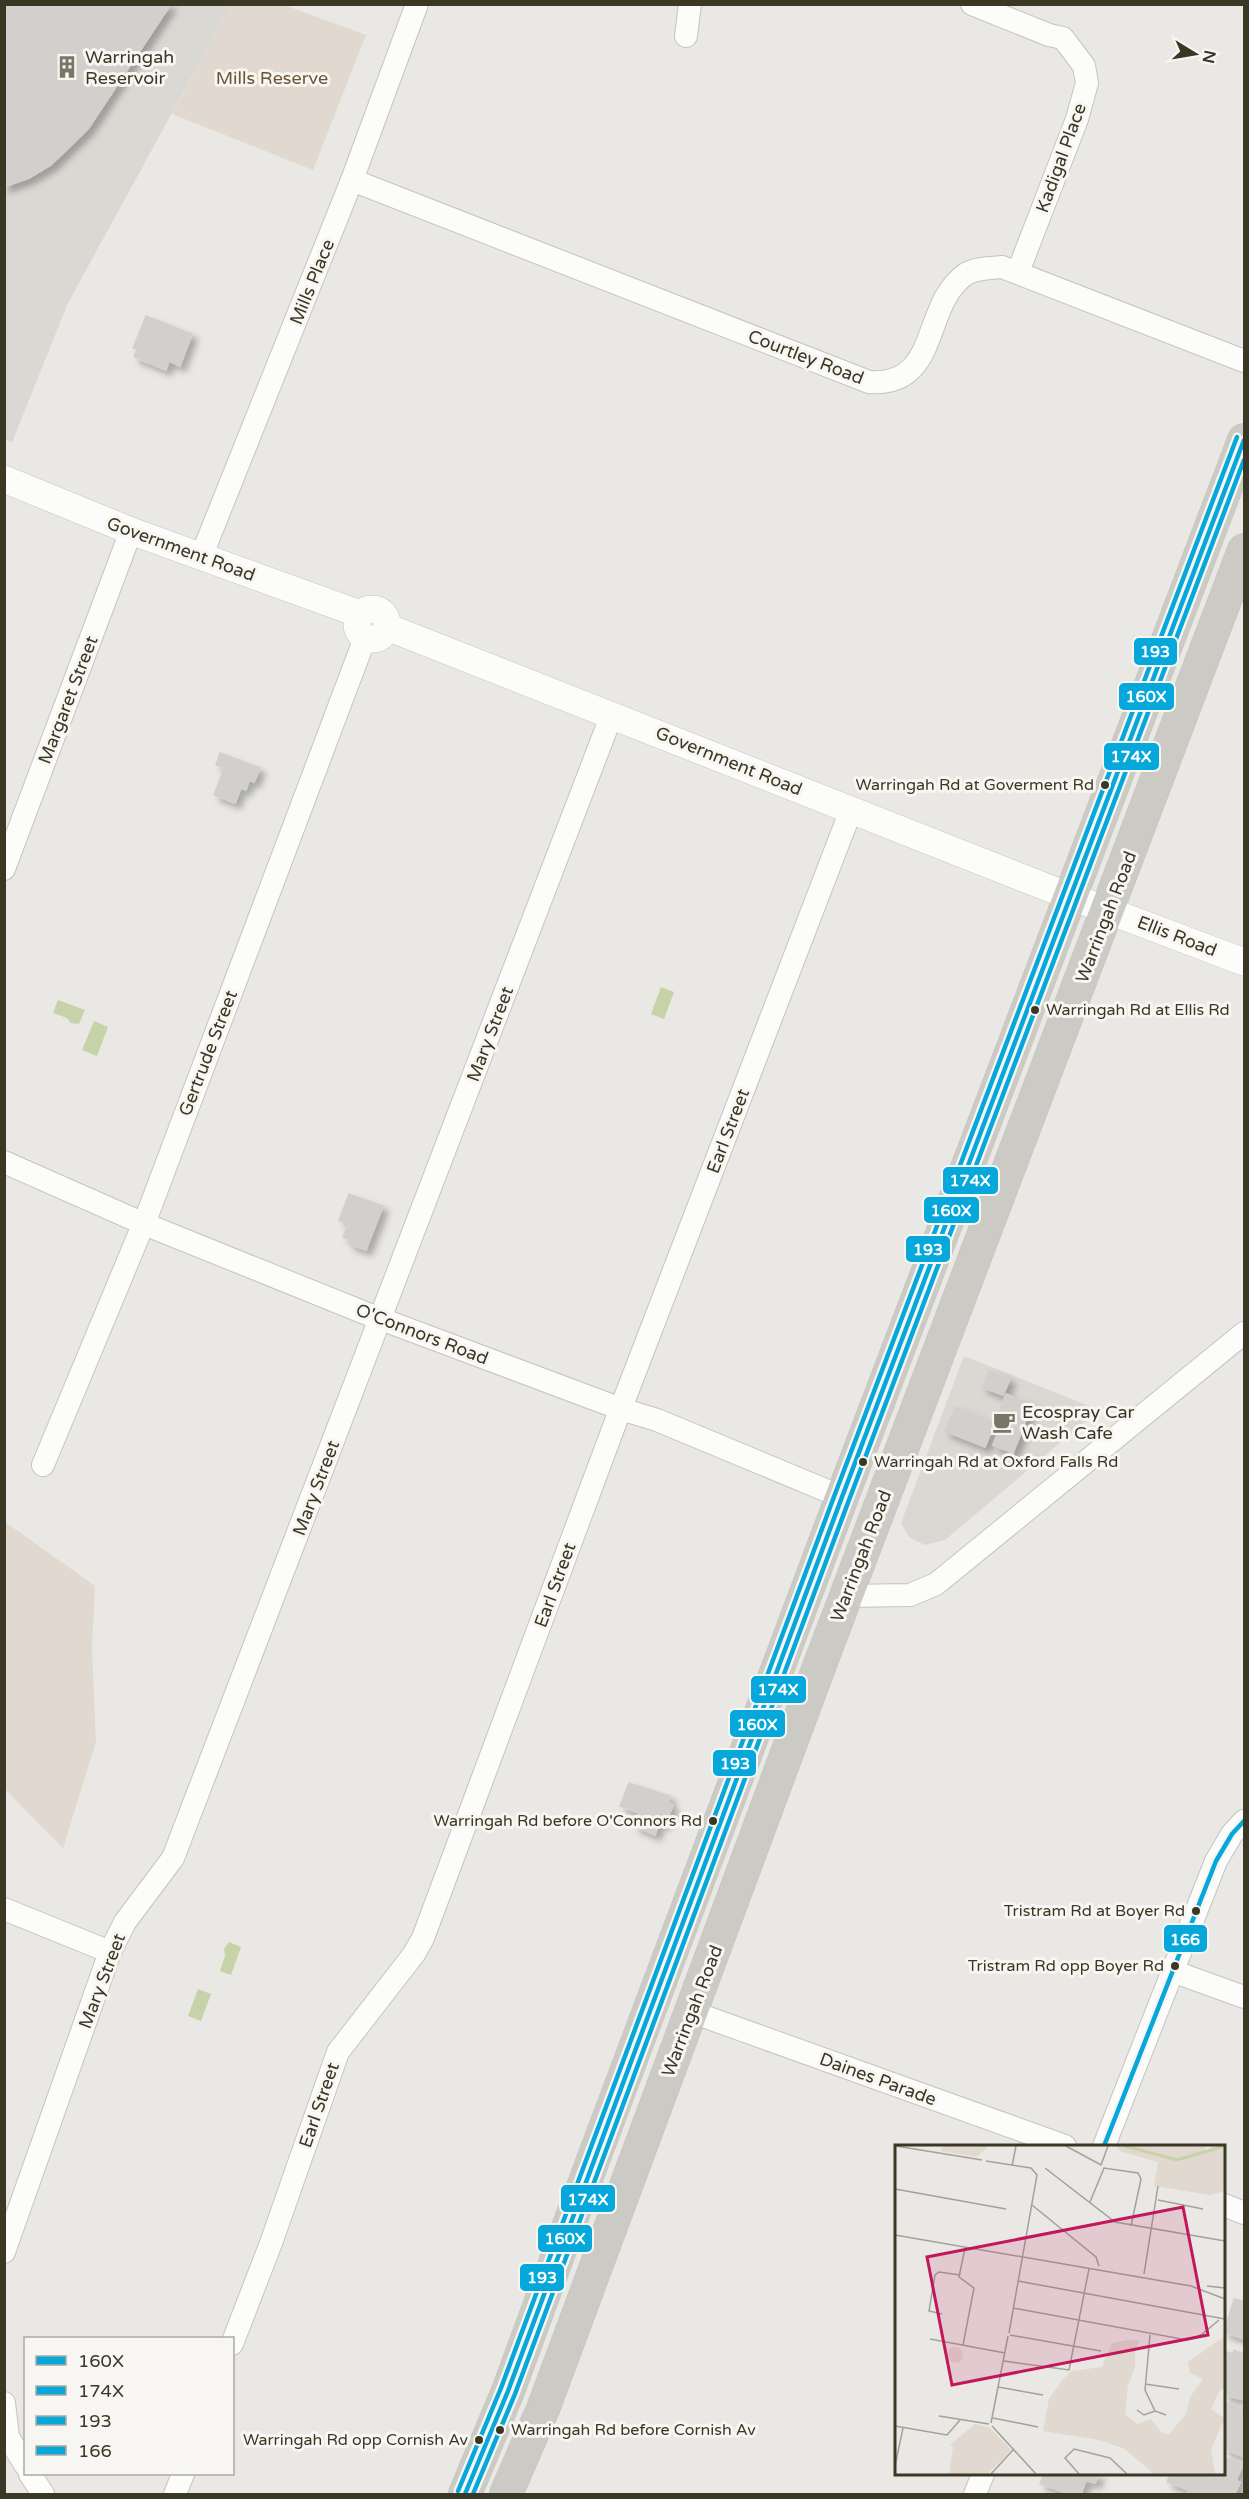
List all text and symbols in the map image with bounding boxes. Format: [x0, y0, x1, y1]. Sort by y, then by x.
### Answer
north arrow [1165, 24, 1225, 84]
place label: Warringah Reservoir [85, 46, 174, 89]
text: N [1198, 48, 1220, 65]
building icon: Warringah Reservoir [54, 54, 80, 80]
park label: Mills Reserve [216, 67, 328, 89]
street label: Kadigal Place [1031, 100, 1091, 216]
street label: Mills Place [285, 236, 339, 328]
street label: Courtley Road [745, 325, 867, 389]
street label: Government Road [104, 512, 258, 586]
street label: Margaret Street [33, 633, 103, 767]
line badge: 193 [1133, 637, 1178, 666]
text: 193 [1140, 642, 1170, 662]
line badge: 160X [1118, 682, 1175, 711]
text: 160X [1126, 687, 1167, 707]
street label: Government Road [652, 722, 806, 800]
line badge: 174X [1103, 742, 1160, 771]
text: 174X [1111, 747, 1152, 767]
place label: Warringah Rd at Goverment Rd [855, 775, 1094, 795]
marker: Warringah Rd at Goverment Rd [1099, 779, 1111, 791]
street label: Warringah Road [1071, 848, 1141, 986]
street label: Ellis Road [1134, 911, 1220, 961]
street label: Mary Street [462, 983, 518, 1085]
street label: Gertrude Street [174, 987, 242, 1119]
place label: Warringah Rd at Ellis Rd [1046, 1000, 1230, 1020]
marker: Warringah Rd at Ellis Rd [1029, 1004, 1041, 1016]
street label: Earl Street [702, 1085, 754, 1176]
line badge: 174X [942, 1166, 999, 1195]
text: 174X [950, 1171, 991, 1191]
line badge: 160X [923, 1196, 980, 1224]
text: 160X [931, 1201, 972, 1221]
line badge: 193 [905, 1235, 951, 1263]
text: 193 [913, 1240, 943, 1260]
street label: O'Connors Road [353, 1299, 491, 1369]
place label: Ecospray Car Wash Cafe [1022, 1401, 1135, 1444]
cafe icon: Ecospray Car Wash Cafe [991, 1409, 1017, 1435]
street label: Mary Street [288, 1437, 344, 1539]
place label: Warringah Rd at Oxford Falls Rd [874, 1452, 1118, 1472]
marker: Warringah Rd at Oxford Falls Rd [857, 1456, 869, 1468]
street label: Warringah Road [826, 1487, 896, 1625]
street label: Earl Street [529, 1539, 581, 1631]
line badge: 174X [750, 1675, 807, 1704]
text: 174X [758, 1680, 799, 1700]
line badge: 160X [729, 1709, 786, 1738]
text: 160X [737, 1715, 778, 1735]
line badge: 193 [712, 1749, 757, 1777]
text: 193 [720, 1754, 750, 1774]
place label: Warringah Rd before O'Connors Rd [433, 1811, 702, 1831]
marker: Warringah Rd before O'Connors Rd [707, 1815, 719, 1827]
place label: Tristram Rd at Boyer Rd [1004, 1901, 1185, 1921]
marker: Tristram Rd at Boyer Rd [1190, 1905, 1202, 1917]
line badge: 166 [1163, 1924, 1208, 1953]
street label: Mary Street [74, 1930, 130, 2032]
text: 166 [1170, 1930, 1200, 1950]
street label: Warringah Road [657, 1942, 727, 2080]
place label: Tristram Rd opp Boyer Rd [968, 1956, 1164, 1976]
marker: Tristram Rd opp Boyer Rd [1169, 1960, 1181, 1972]
street label: Daines Parade [817, 2048, 939, 2110]
street label: Earl Street [294, 2059, 344, 2151]
inset map [895, 2145, 1225, 2475]
line badge: 174X [560, 2184, 616, 2213]
text: 174X [568, 2190, 609, 2210]
line badge: 160X [537, 2224, 593, 2253]
text: 160X [545, 2229, 586, 2249]
line badge: 193 [519, 2263, 565, 2292]
text: 193 [527, 2268, 557, 2288]
legend [24, 2337, 234, 2475]
text: 160X [78, 2350, 124, 2372]
text: 174X [78, 2380, 124, 2402]
text: 193 [78, 2410, 112, 2432]
place label: Warringah Rd before Cornish Av [511, 2420, 756, 2440]
marker: Warringah Rd before Cornish Av [494, 2424, 506, 2436]
place label: Warringah Rd opp Cornish Av [243, 2430, 469, 2450]
marker: Warringah Rd opp Cornish Av [473, 2434, 485, 2446]
text: 166 [78, 2440, 112, 2462]

